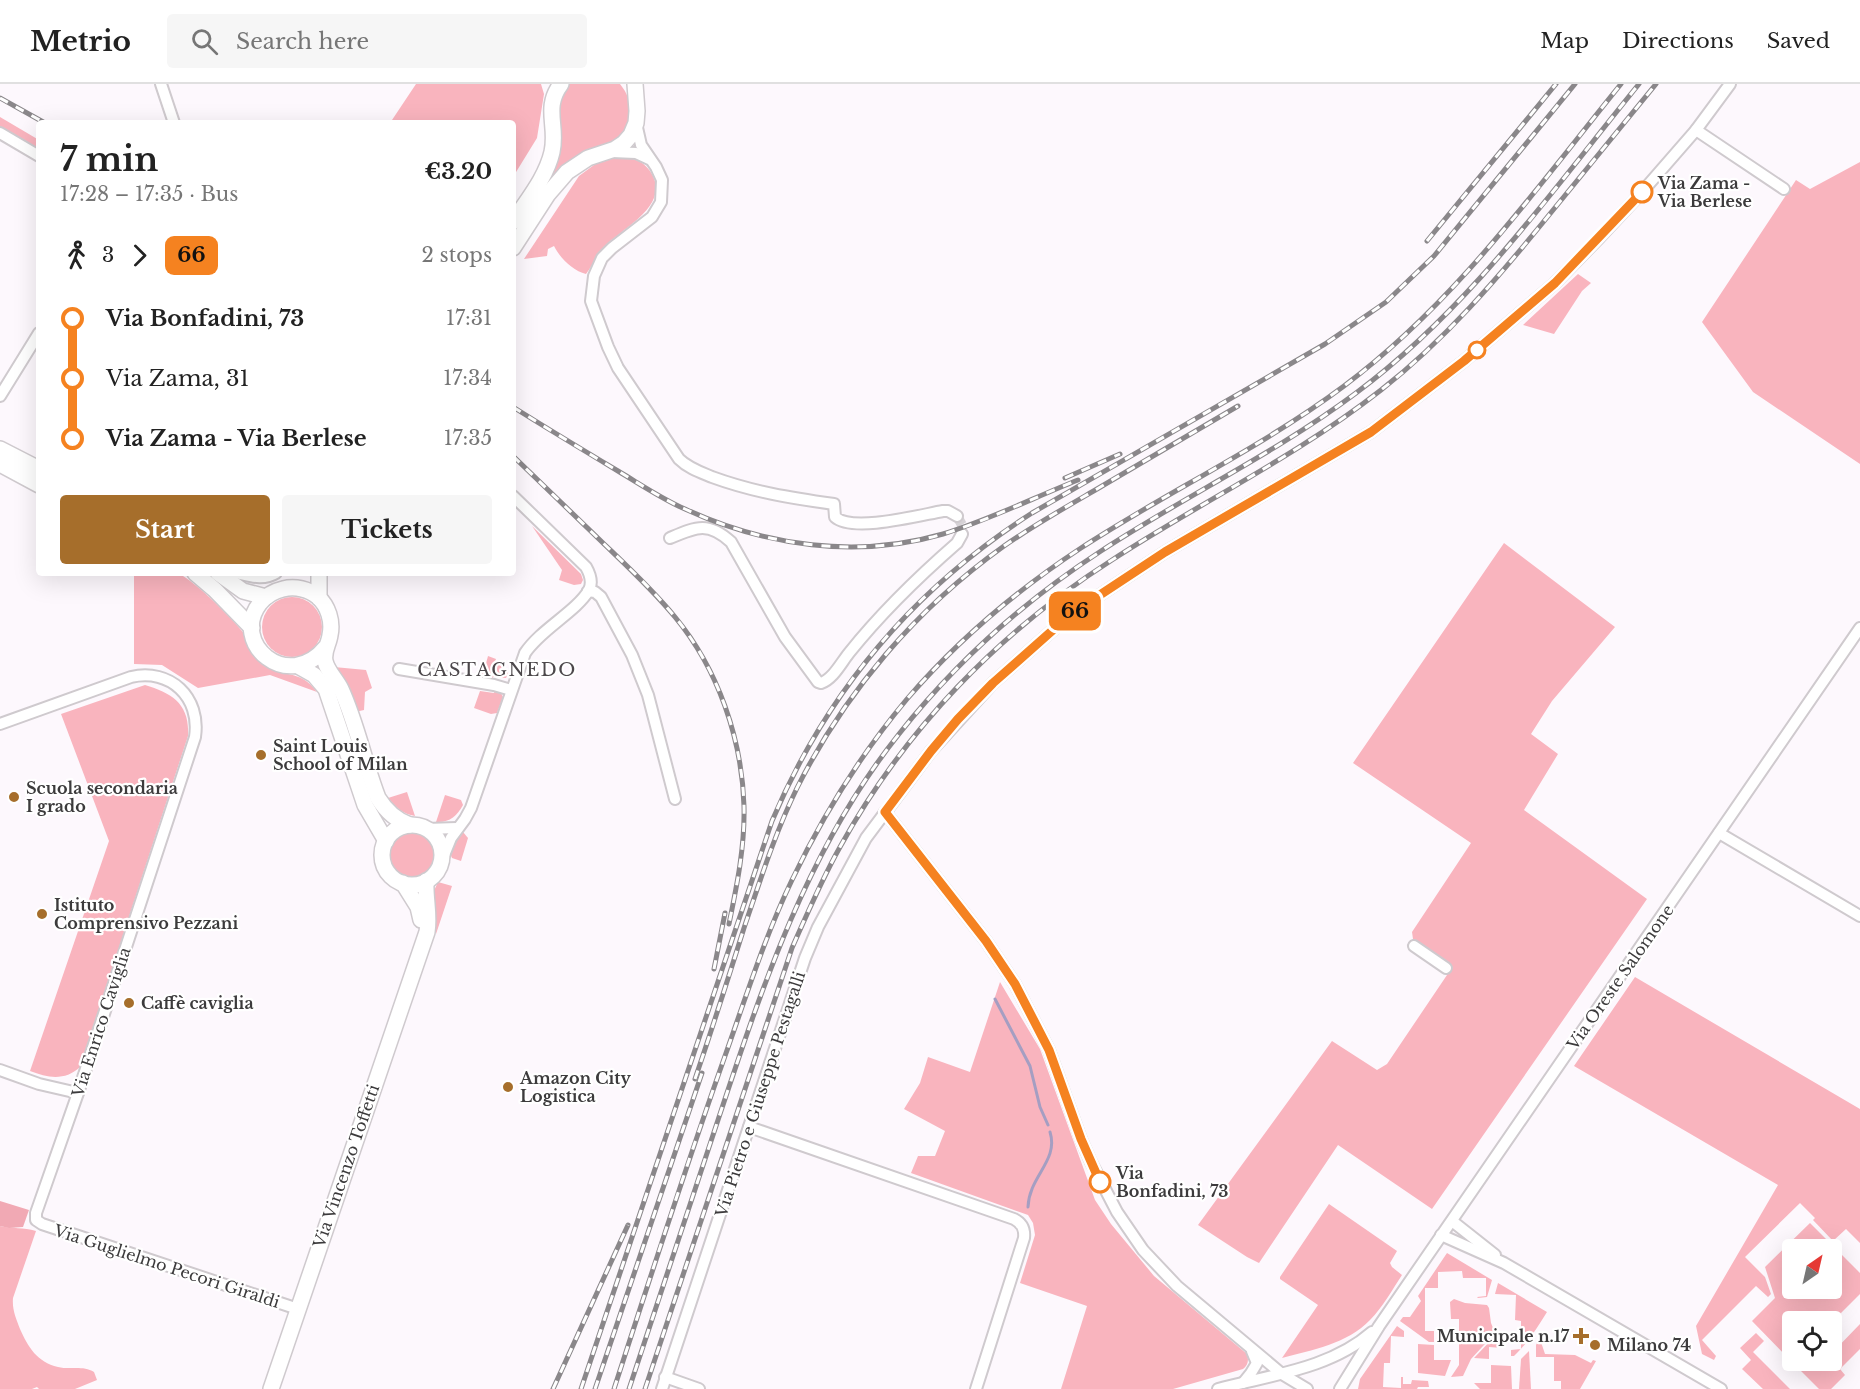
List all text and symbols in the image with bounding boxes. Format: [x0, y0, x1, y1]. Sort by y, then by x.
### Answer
search box [167, 14, 587, 68]
text: Metrio [30, 24, 131, 59]
icon: search [188, 25, 221, 58]
text: Search here [236, 28, 369, 55]
text: Map [1540, 28, 1589, 54]
text: Directions [1622, 28, 1734, 54]
text: Saved [1767, 28, 1830, 54]
text: 7 min [60, 139, 158, 180]
text: €3.20 [425, 158, 492, 185]
place label: Via Zama - Via Berlese [1657, 173, 1752, 211]
marker: Via Zama - Via Berlese [1631, 181, 1653, 203]
text: 17:28 – 17:35 · Bus [60, 182, 238, 206]
icon: walk [60, 239, 93, 272]
icon: forward [123, 239, 156, 272]
text: 66 [177, 242, 206, 268]
text: 3 [102, 243, 114, 267]
text: 2 stops [422, 243, 492, 267]
text: Via Bonfadini, 73 [106, 305, 304, 332]
text: 17:31 [446, 306, 492, 330]
unlabelled marker [1468, 341, 1486, 359]
text: Via Zama, 31 [106, 365, 249, 392]
text: 17:34 [443, 366, 492, 390]
text: Via Zama - Via Berlese [106, 425, 367, 452]
text: 17:35 [444, 426, 492, 450]
button: Start [60, 495, 270, 564]
button: Tickets [282, 495, 492, 564]
line badge: 66 [1048, 592, 1102, 630]
text: 66 [1061, 598, 1089, 624]
district label: CASTAGNEDO [417, 659, 577, 681]
place label: Saint Louis School of Milan [273, 736, 408, 774]
marker: Saint Louis School of Milan [254, 748, 268, 762]
place label: Scuola secondaria I grado [26, 778, 178, 816]
marker: Scuola secondaria I grado [7, 790, 21, 804]
place label: Istituto Comprensivo Pezzani [54, 895, 238, 933]
street label: Via Oreste Salomone [1562, 901, 1678, 1054]
marker: Istituto Comprensivo Pezzani [35, 907, 49, 921]
street label: Via Enrico Caviglia [67, 945, 135, 1100]
street label: Via Pietro e Giuseppe Pestagalli [710, 968, 809, 1220]
place label: Caffè caviglia [141, 993, 254, 1013]
marker: Caffè caviglia [122, 996, 136, 1010]
place label: Amazon City Logistica [519, 1068, 631, 1106]
marker: Amazon City Logistica [501, 1080, 515, 1094]
street label: Via Vincenzo Toffetti [308, 1081, 384, 1251]
place label: Via Bonfadini, 73 [1115, 1163, 1228, 1201]
marker: Via Bonfadini, 73 [1089, 1171, 1111, 1193]
street label: Via Guglielmo Pecori Giraldi [51, 1220, 283, 1312]
north arrow [1782, 1239, 1842, 1299]
map controls [1782, 1239, 1842, 1371]
button: locate [1782, 1311, 1842, 1371]
place label: Municipale n.17 [1437, 1326, 1570, 1346]
marker: Municipale n.17 [1574, 1329, 1588, 1343]
place label: Milano 74 [1607, 1335, 1691, 1355]
marker: Milano 74 [1588, 1338, 1602, 1352]

